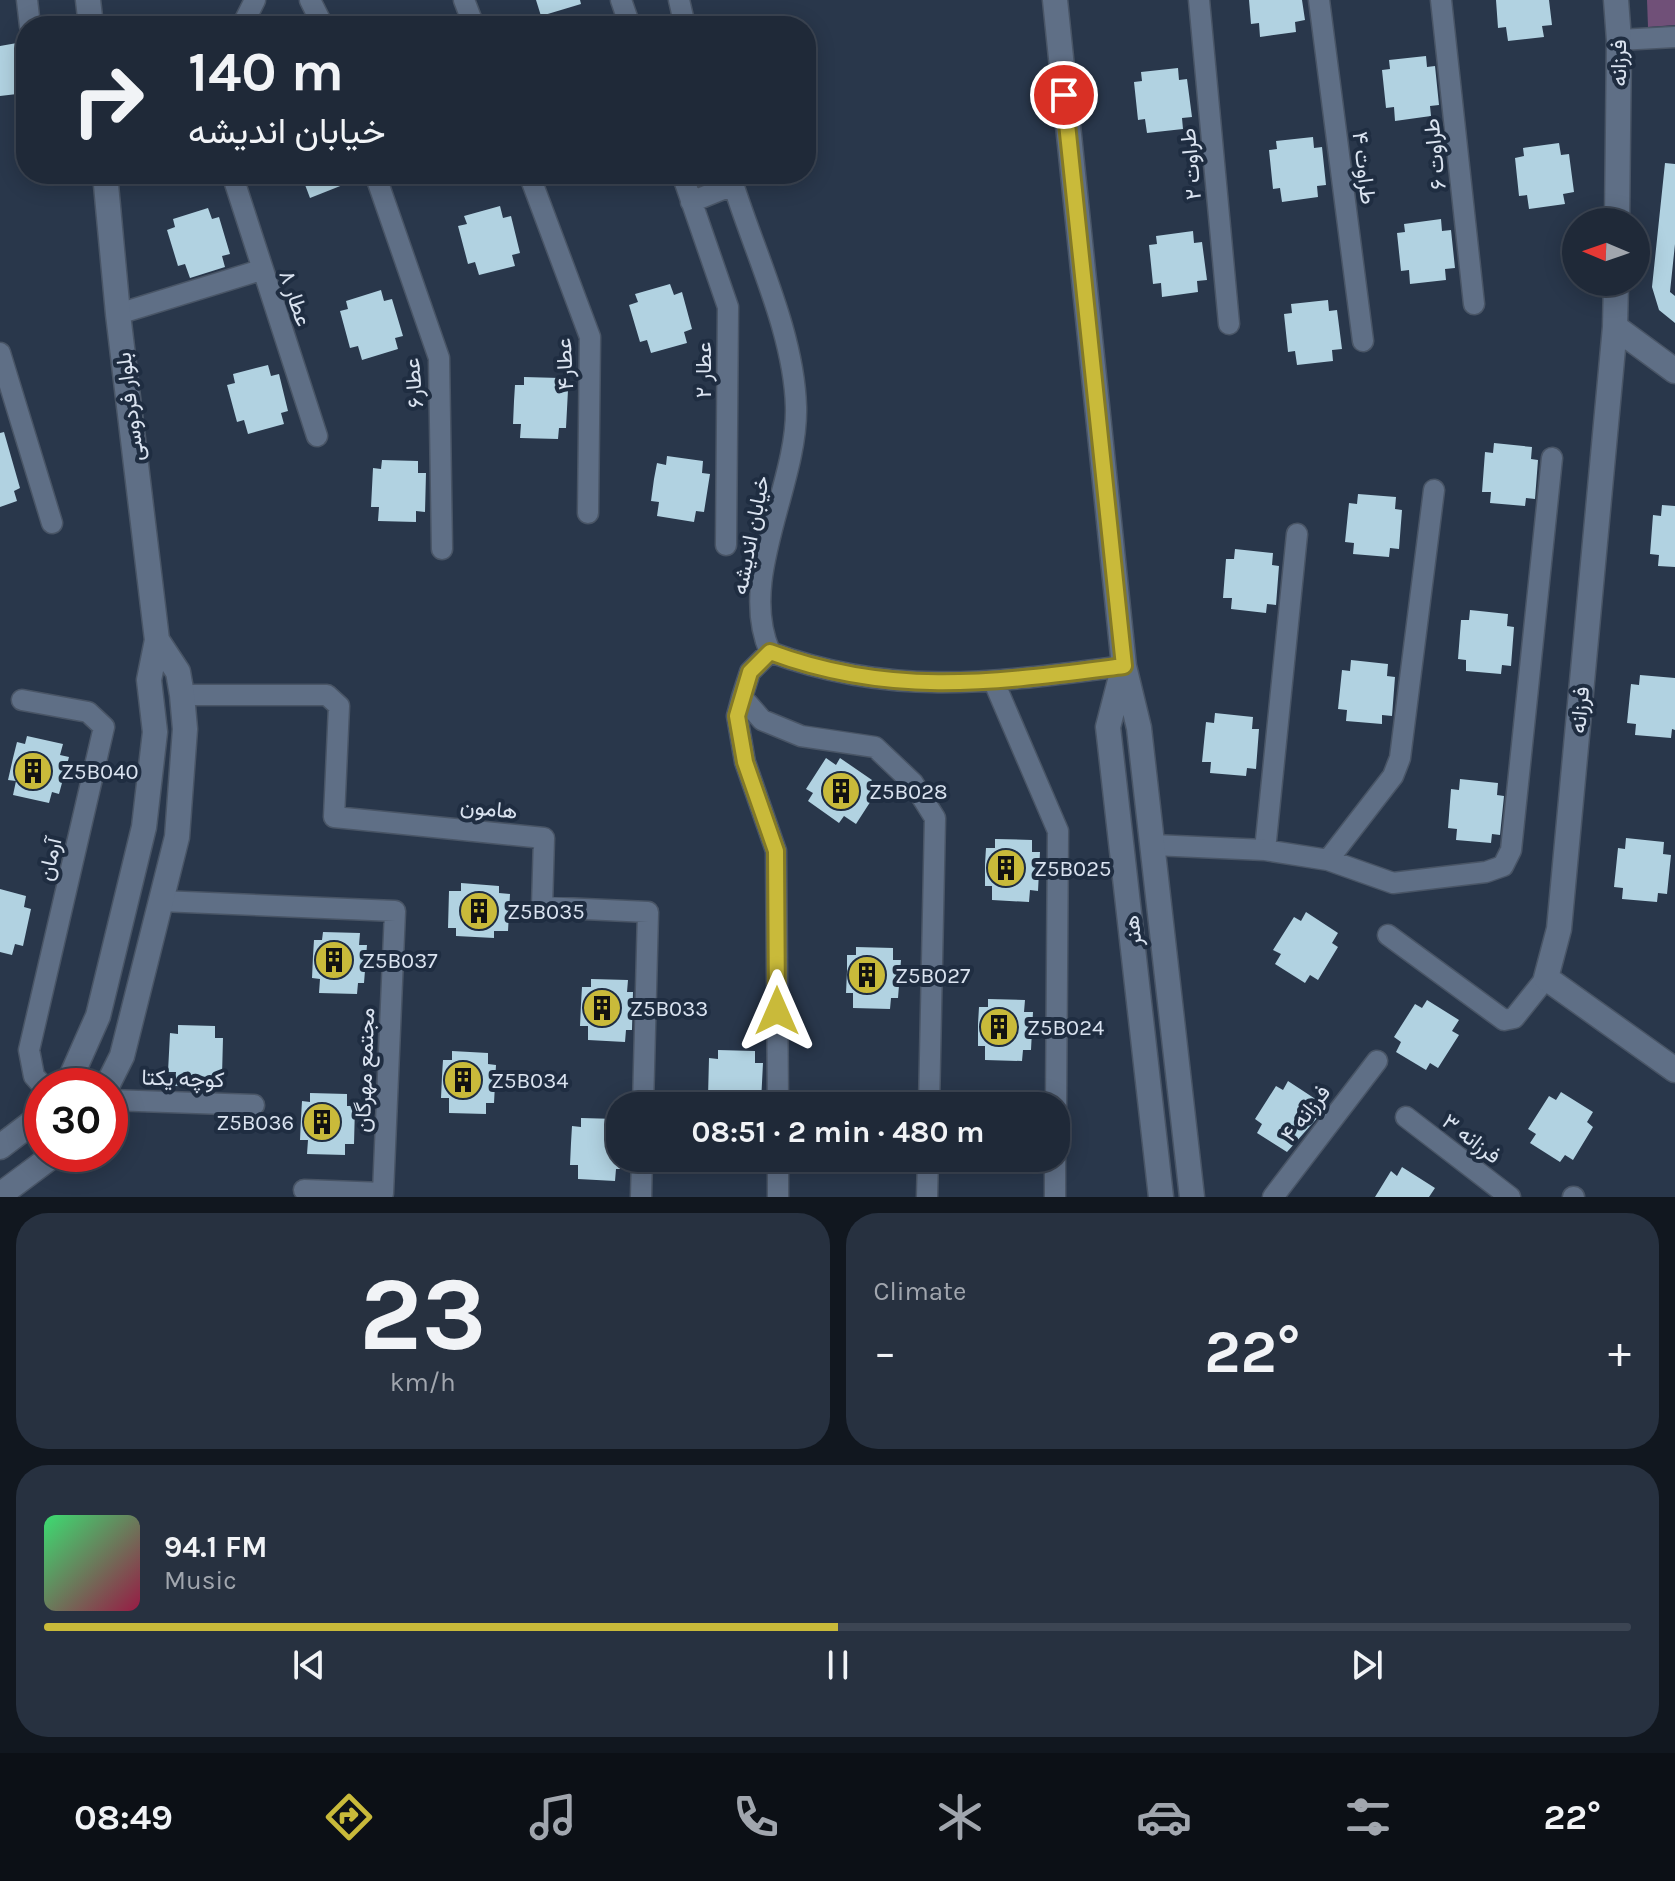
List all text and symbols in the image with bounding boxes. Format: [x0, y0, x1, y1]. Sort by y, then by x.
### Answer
text: 140 m [188, 39, 344, 104]
street label: فرزانه [1606, 39, 1632, 87]
icon: right [56, 48, 160, 152]
pin [1030, 61, 1098, 129]
icon: arrive [1042, 73, 1086, 117]
text: خیابان اندیشه [188, 110, 386, 152]
street label: طراوت ۶ [1418, 117, 1452, 191]
street label: طراوت ۲ [1175, 127, 1207, 201]
street label: طراوت ۴ [1347, 130, 1381, 206]
north arrow [1562, 208, 1650, 296]
map controls [1562, 208, 1650, 296]
street label: عطار ۸ [273, 267, 317, 330]
street label: عطار۴ [551, 337, 579, 391]
street label: عطار ۲ [691, 342, 717, 398]
street label: بلوار فردوسی [110, 351, 150, 463]
street label: عطار۶ [399, 357, 429, 409]
street label: خیابان اندیشه [727, 473, 775, 597]
street label: فرزانه [1565, 686, 1595, 735]
building icon: Z5B040 [12, 750, 54, 792]
place label: Z5B040 [61, 759, 139, 785]
building icon: Z5B028 [820, 770, 862, 812]
place label: Z5B028 [869, 779, 947, 805]
street label: هامون [459, 793, 519, 825]
street label: آرمان [32, 833, 68, 883]
building icon: Z5B025 [985, 847, 1027, 889]
place label: Z5B025 [1034, 856, 1111, 882]
building icon: Z5B035 [458, 890, 500, 932]
place label: Z5B035 [507, 899, 585, 925]
street label: هنر [1118, 914, 1148, 949]
building icon: Z5B037 [313, 939, 355, 981]
place label: Z5B037 [362, 948, 437, 974]
building icon: Z5B027 [846, 954, 888, 996]
place label: Z5B027 [895, 963, 970, 989]
position arrow [735, 969, 819, 1053]
building icon: Z5B033 [581, 987, 623, 1029]
place label: Z5B033 [630, 996, 708, 1022]
building icon: Z5B024 [978, 1006, 1020, 1048]
street label: مجتمع مهرگان [350, 1007, 381, 1133]
place label: Z5B024 [1027, 1015, 1104, 1041]
building icon: Z5B034 [442, 1059, 484, 1101]
street label: کوچه یکتا [141, 1065, 225, 1094]
speed limit sign: 30 [24, 1068, 128, 1172]
place label: Z5B034 [491, 1068, 568, 1094]
street label: فرزانه ۴ [1276, 1080, 1336, 1147]
building icon: Z5B036 [301, 1101, 343, 1143]
street label: فرزانه ۳ [1437, 1108, 1506, 1169]
place label: Z5B036 [216, 1110, 294, 1136]
text: 08:51 · 2 min · 480 m [692, 1114, 984, 1150]
text: 23 [359, 1254, 487, 1375]
text: Climate [874, 1276, 966, 1307]
text: 22° [1204, 1317, 1300, 1387]
text: − [874, 1327, 897, 1378]
text: + [1608, 1327, 1631, 1378]
text: km/h [390, 1367, 456, 1398]
text: 94.1 FM [164, 1529, 268, 1565]
text: Music [164, 1565, 237, 1596]
icon: previous [287, 1643, 331, 1687]
icon: pause [816, 1643, 860, 1687]
icon: next [1345, 1643, 1389, 1687]
icon: directions [321, 1789, 377, 1845]
icon: music [525, 1789, 581, 1845]
icon: phone [728, 1789, 784, 1845]
icon: climate [932, 1789, 988, 1845]
icon: car [1136, 1789, 1192, 1845]
icon: filters [1340, 1789, 1396, 1845]
text: 08:49 [74, 1796, 173, 1838]
text: 22° [1544, 1796, 1601, 1838]

